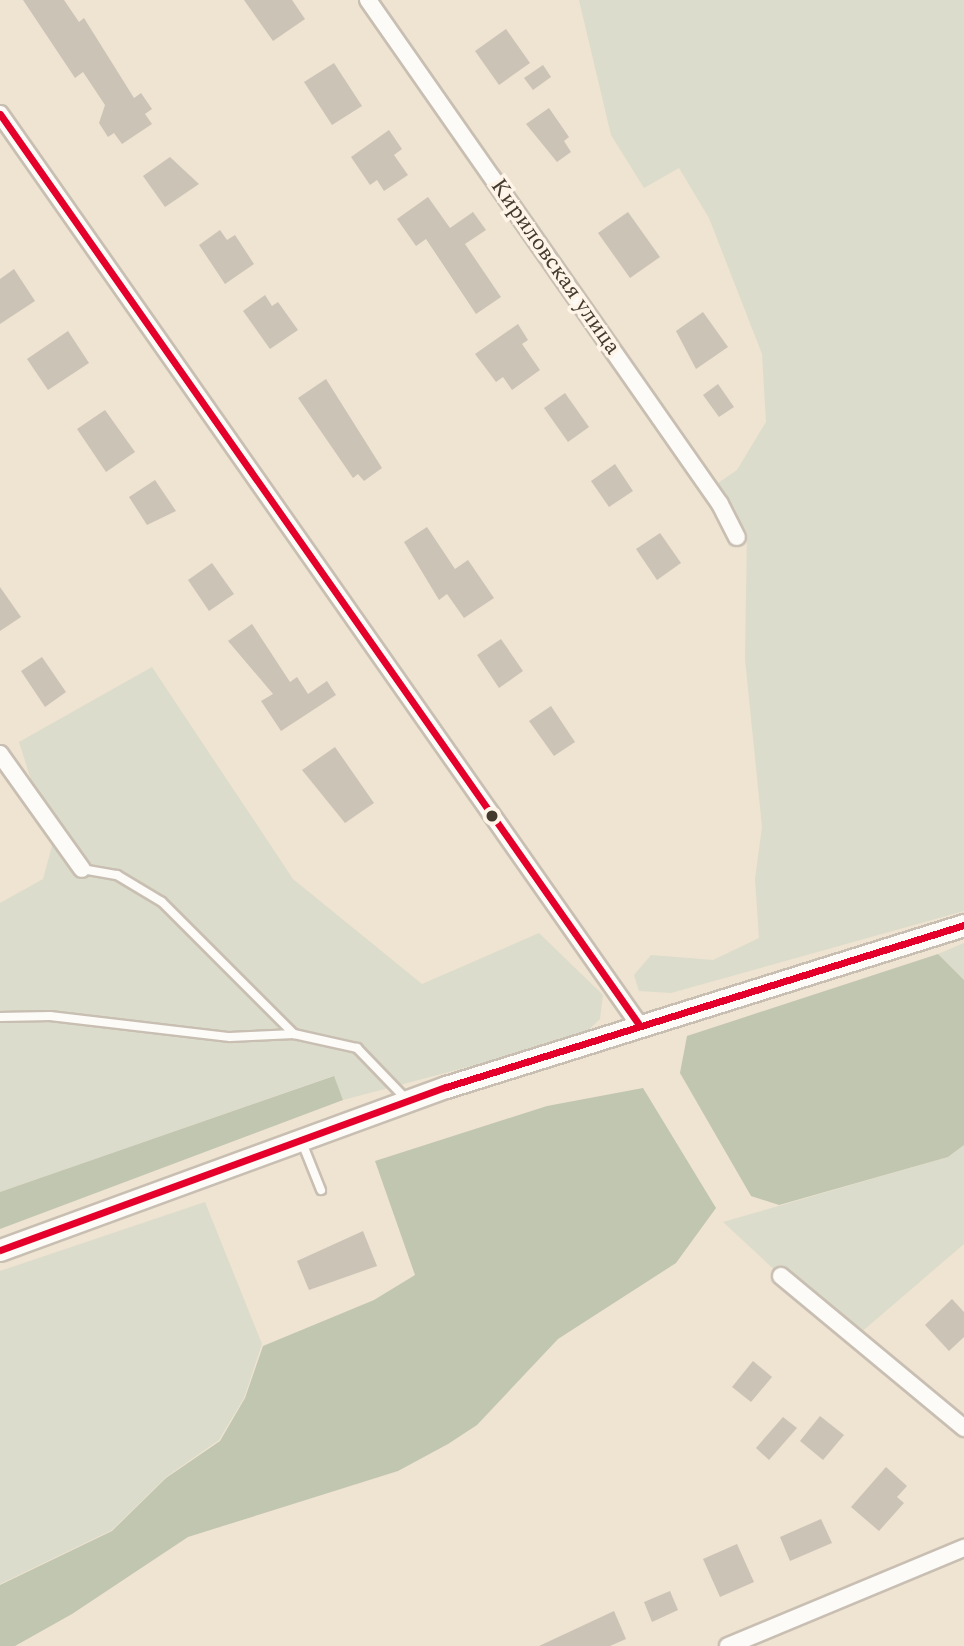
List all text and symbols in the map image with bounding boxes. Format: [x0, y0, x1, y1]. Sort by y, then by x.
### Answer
street label: Кириловская улица [484, 174, 626, 360]
unlabelled marker [485, 809, 499, 823]

